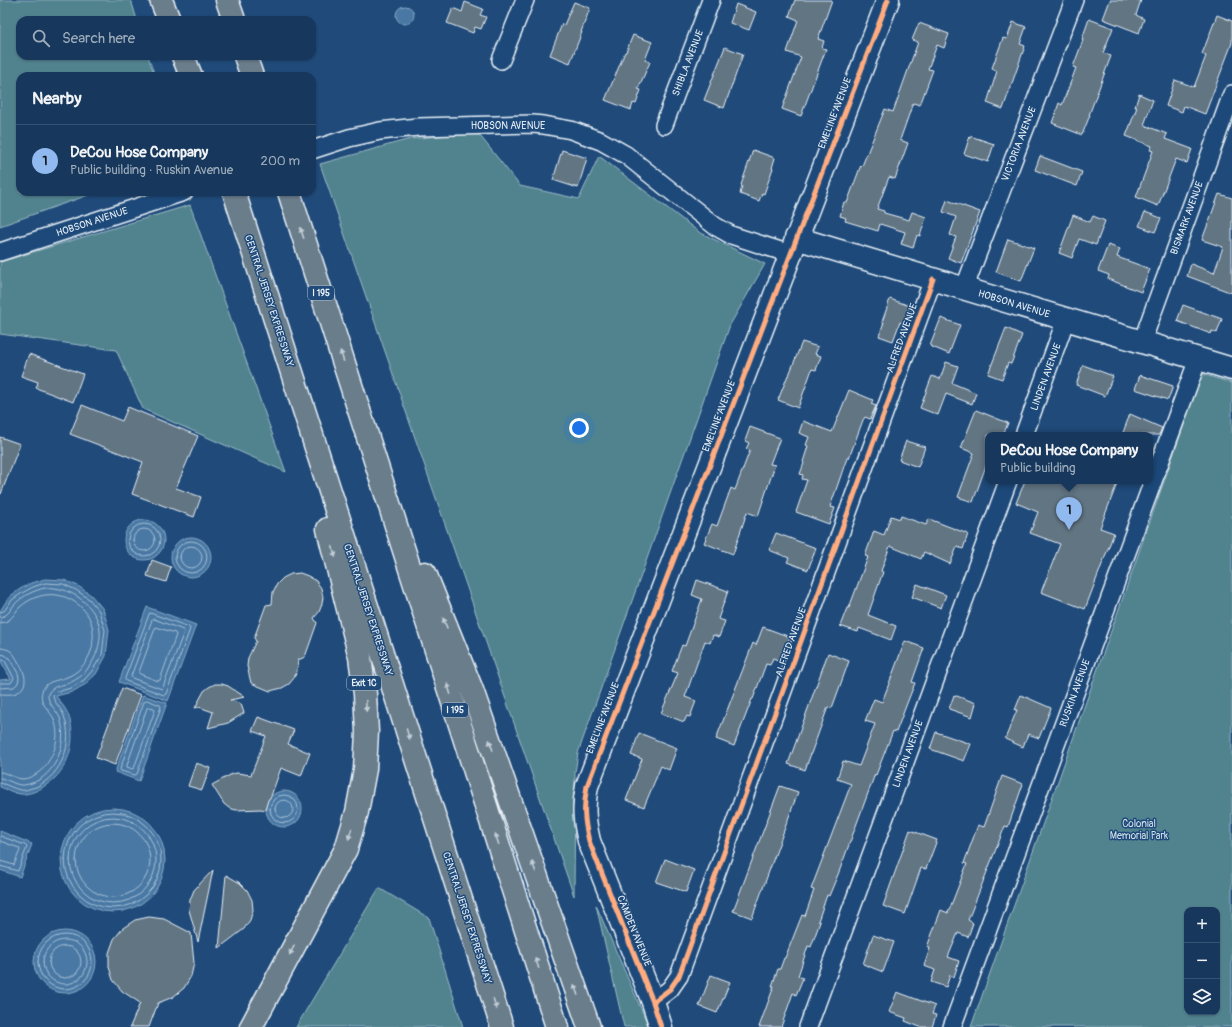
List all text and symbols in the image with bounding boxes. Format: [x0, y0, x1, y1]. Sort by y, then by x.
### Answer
search box [16, 16, 316, 60]
icon: search [30, 27, 52, 49]
street label: SHIBLA AVENUE [670, 28, 706, 98]
text: Search here [62, 29, 135, 48]
street label: EMELINE AVENUE [816, 76, 854, 150]
text: Nearby [32, 88, 81, 109]
street label: VICTORIA AVENUE [999, 105, 1039, 183]
street label: HOBSON AVENUE [471, 120, 545, 132]
text: DeCou Hose Company [70, 143, 208, 162]
text: 1 [42, 153, 48, 169]
text: 200 m [261, 153, 300, 169]
text: Public building · Ruskin Avenue [70, 162, 233, 178]
street label: BISMARK AVENUE [1168, 180, 1206, 256]
street label: HOBSON AVENUE [55, 205, 129, 239]
one-way arrow [299, 226, 305, 238]
street label: CENTRAL JERSEY EXPRESSWAY [242, 234, 296, 369]
road number: I 195 [308, 286, 334, 300]
street label: HOBSON AVENUE [977, 287, 1051, 321]
street label: ALFRED AVENUE [884, 302, 920, 374]
street label: LINDEN AVENUE [1028, 342, 1064, 412]
one-way arrow [339, 350, 345, 362]
street label: EMELINE AVENUE [700, 379, 738, 453]
your location [569, 418, 589, 438]
popup [985, 432, 1153, 484]
text: DeCou Hose Company [1000, 441, 1138, 460]
text: Public building [1000, 460, 1076, 476]
pin: 1 [1056, 497, 1082, 530]
street label: CENTRAL JERSEY EXPRESSWAY [341, 543, 395, 678]
one-way arrow [331, 545, 337, 558]
street label: ALFRED AVENUE [773, 606, 809, 678]
one-way arrow [442, 616, 448, 628]
street label: RUSKIN AVENUE [1057, 658, 1093, 728]
road number: Exit 1C [347, 676, 381, 690]
street label: EMELINE AVENUE [584, 681, 622, 755]
one-way arrow [445, 683, 451, 695]
one-way arrow [363, 700, 369, 713]
road number: I 195 [442, 703, 468, 717]
street label: LINDEN AVENUE [890, 719, 926, 789]
one-way arrow [405, 728, 411, 740]
one-way arrow [488, 738, 494, 750]
park label: Colonial Memorial Park [1110, 818, 1169, 842]
one-way arrow [347, 829, 353, 841]
one-way arrow [494, 833, 500, 845]
street label: CENTRAL JERSEY EXPRESSWAY [440, 851, 494, 986]
one-way arrow [530, 861, 536, 873]
street label: CAMDEN AVENUE [614, 894, 654, 968]
map controls [1184, 907, 1220, 1015]
button: + [1184, 907, 1220, 943]
button: − [1184, 943, 1220, 979]
one-way arrow [289, 944, 295, 956]
one-way arrow [534, 957, 540, 969]
button: layers [1184, 979, 1220, 1015]
one-way arrow [573, 984, 579, 996]
one-way arrow [492, 999, 498, 1011]

